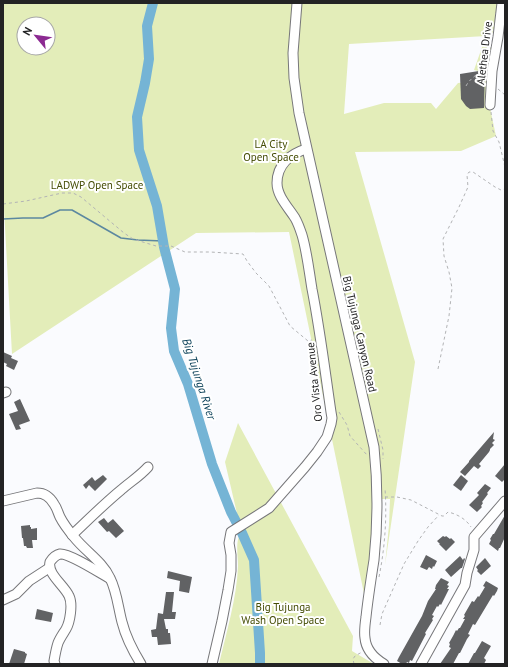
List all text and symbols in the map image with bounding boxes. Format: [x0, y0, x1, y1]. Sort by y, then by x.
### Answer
north arrow [16, 16, 56, 56]
street label: Alethea Drive [473, 20, 495, 85]
text: N [19, 25, 35, 38]
park label: LA City Open Space [243, 137, 299, 164]
park label: LADWP Open Space [51, 178, 144, 192]
street label: Big Tujunga Canyon Road [340, 275, 380, 393]
water label: Big Tujunga River [179, 336, 220, 422]
street label: Oro Vista Avenue [303, 341, 325, 422]
park label: Big Tujunga Wash Open Space [241, 600, 325, 627]

